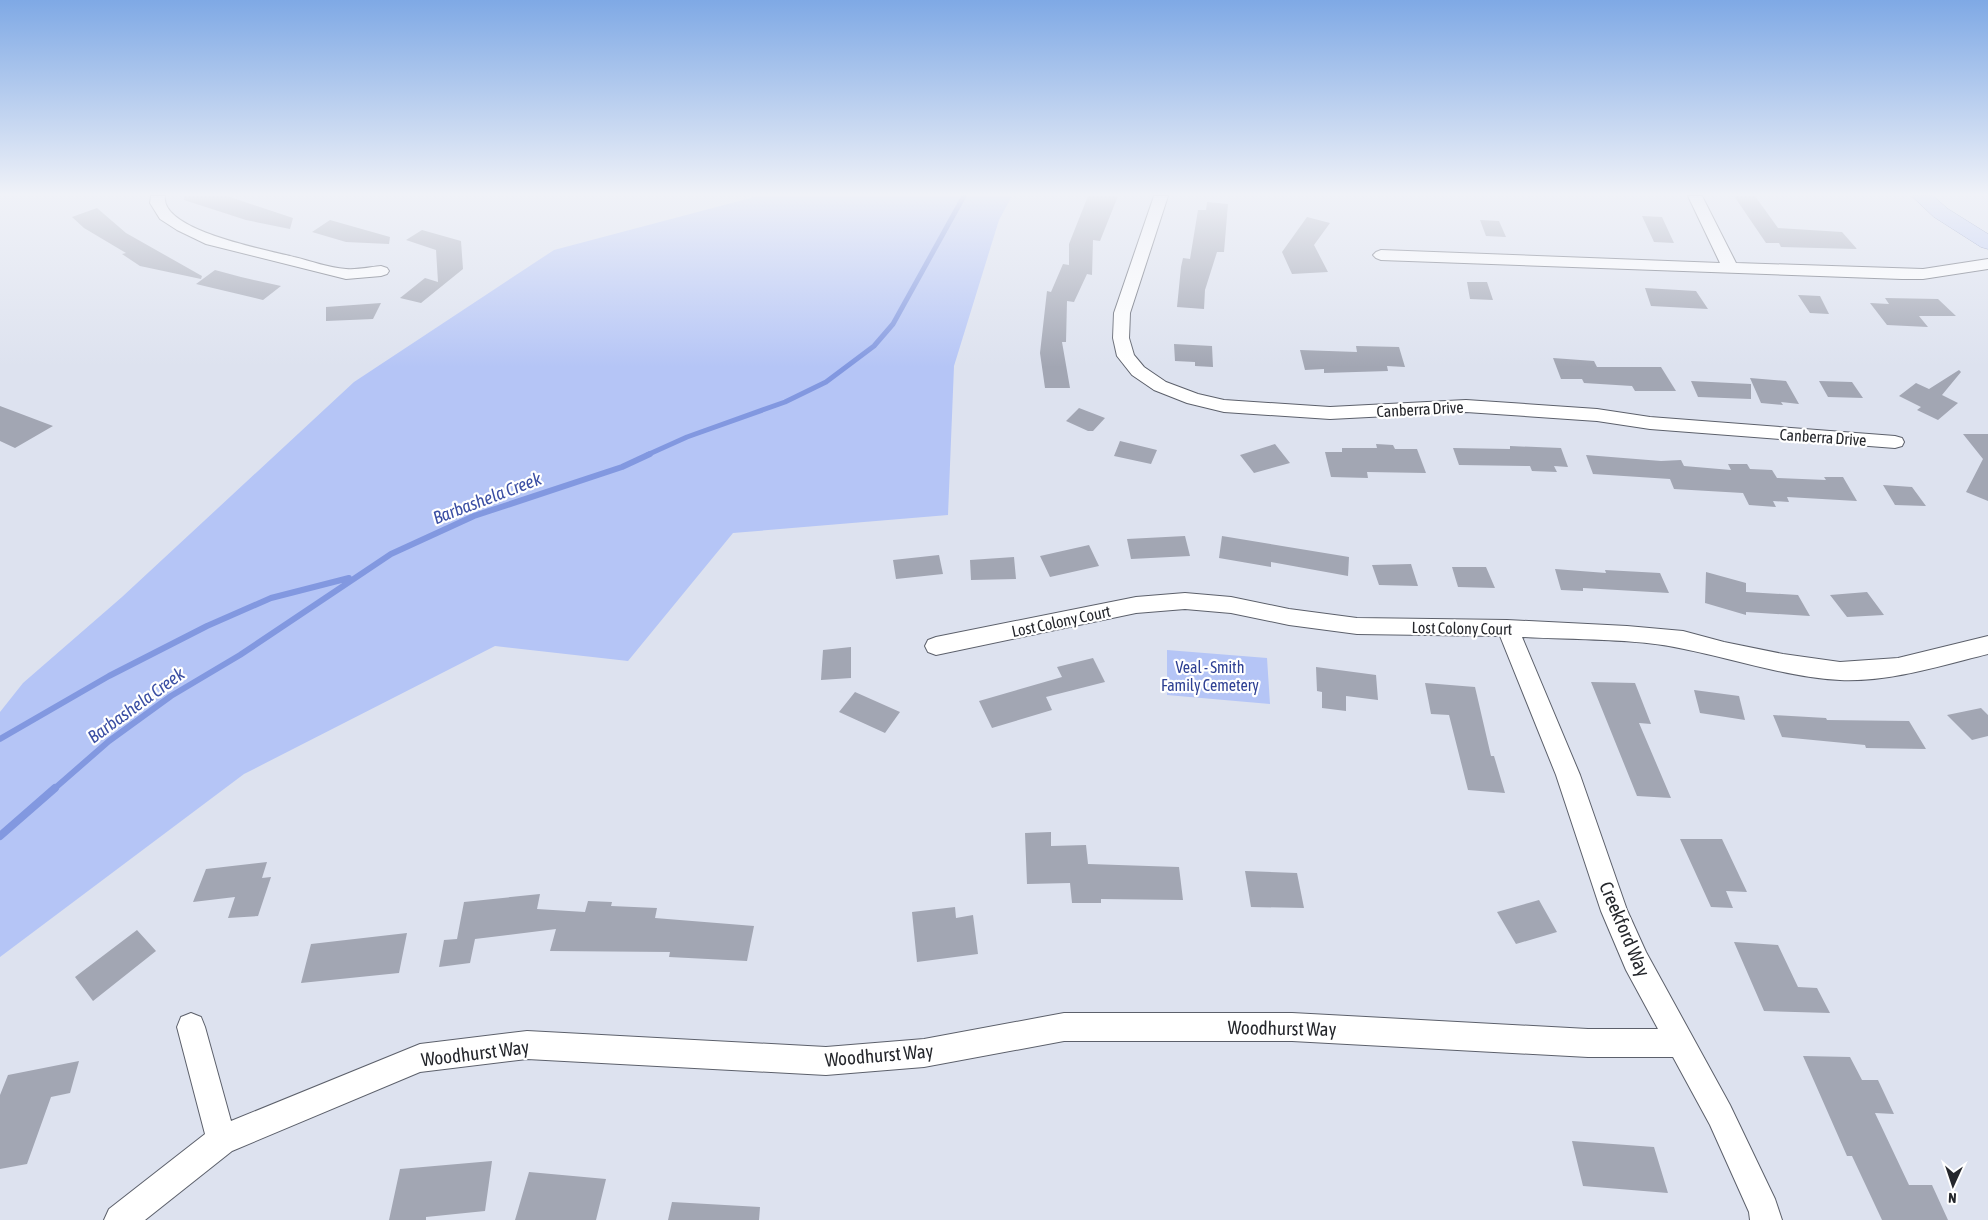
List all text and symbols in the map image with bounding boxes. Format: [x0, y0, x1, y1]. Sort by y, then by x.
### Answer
street label: Canberra Drive [1376, 398, 1464, 420]
street label: Canberra Drive [1779, 425, 1867, 449]
water label: Barbashela Creek [430, 467, 545, 528]
street label: Lost Colony Court [1010, 602, 1113, 641]
street label: Lost Colony Court [1412, 618, 1513, 639]
park label: Veal - Smith Family Cemetery [1161, 658, 1259, 695]
water label: Barbashela Creek [84, 662, 189, 747]
street label: Creekford Way [1595, 878, 1655, 980]
street label: Woodhurst Way [1227, 1016, 1337, 1040]
street label: Woodhurst Way [420, 1035, 530, 1071]
street label: Woodhurst Way [824, 1039, 934, 1071]
north arrow [1928, 1160, 1978, 1210]
text: N [1948, 1190, 1957, 1206]

